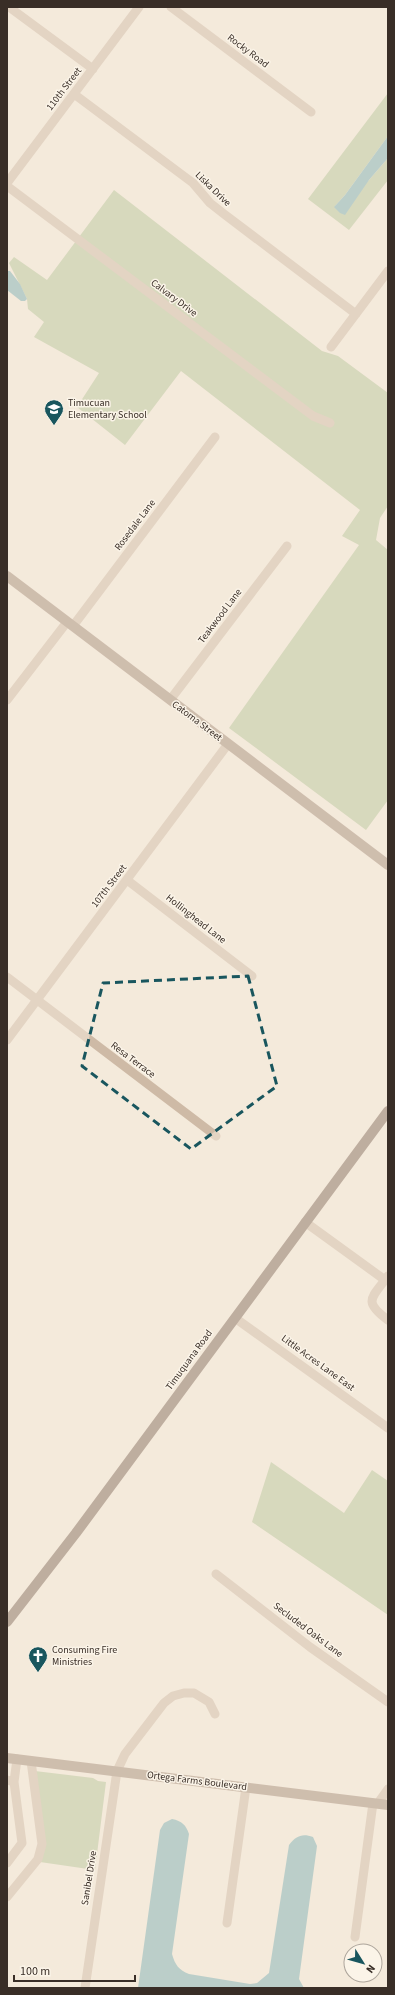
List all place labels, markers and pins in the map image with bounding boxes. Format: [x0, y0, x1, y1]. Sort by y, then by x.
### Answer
place label: Timucuan Elementary School [68, 396, 147, 422]
school or university icon: Timucuan Elementary School [43, 398, 65, 426]
place label: Consuming Fire Ministries [52, 1643, 117, 1669]
church icon: Consuming Fire Ministries [27, 1645, 49, 1673]

